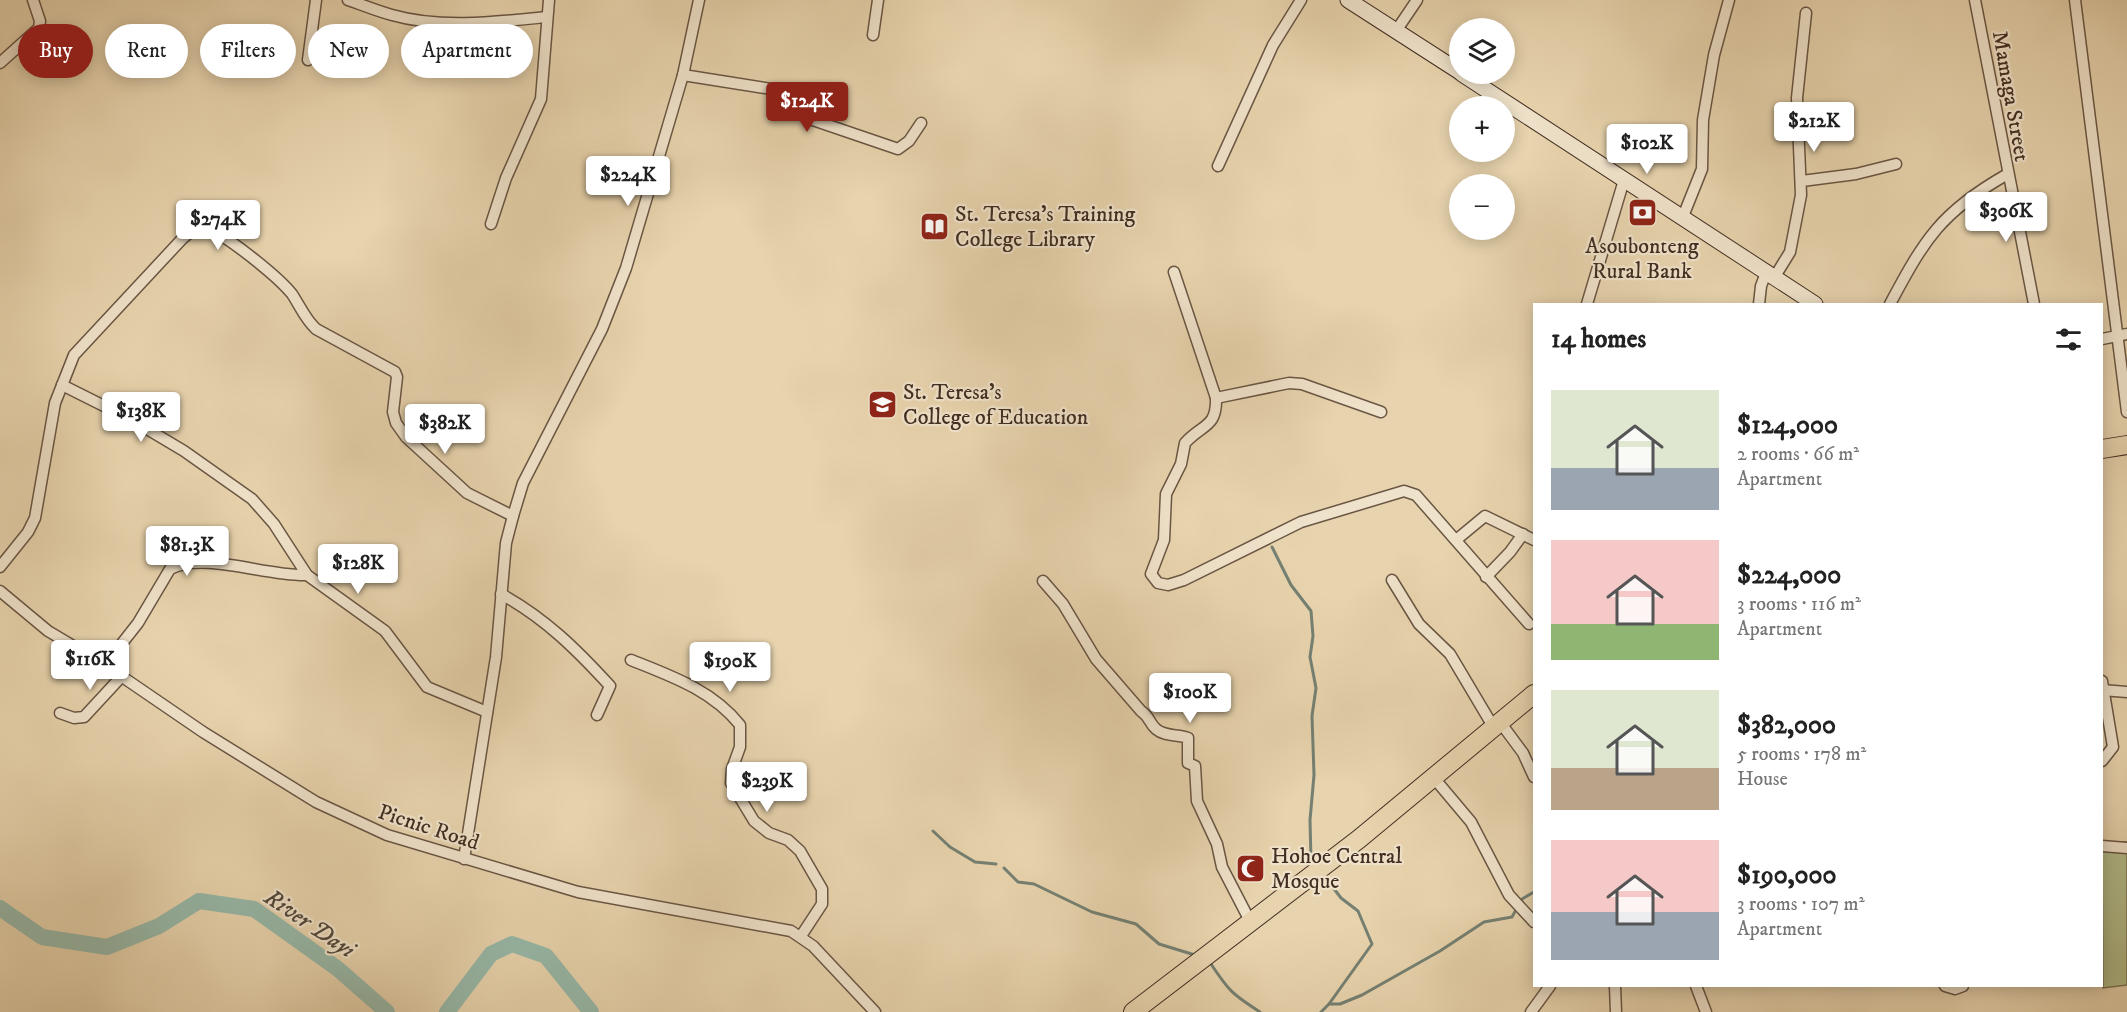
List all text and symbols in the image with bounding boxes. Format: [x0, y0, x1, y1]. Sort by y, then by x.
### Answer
map controls [1449, 18, 1515, 240]
button: layers [1449, 18, 1515, 84]
chip: Buy [18, 24, 93, 78]
chip: Rent [105, 24, 188, 78]
chip: Filters [200, 24, 296, 78]
chip: New [308, 24, 389, 78]
chip: Apartment [401, 24, 533, 78]
street label: Mamaga Street [1986, 29, 2035, 164]
pin: $124K [765, 82, 849, 133]
text: $124K [780, 89, 834, 114]
button: + [1449, 96, 1515, 162]
pin: $212K [1772, 102, 1856, 153]
text: $212K [1788, 109, 1840, 134]
pin: $102K [1605, 124, 1689, 175]
text: $102K [1621, 131, 1673, 156]
pin: $224K [586, 156, 670, 207]
text: $224K [600, 163, 656, 188]
button: − [1449, 174, 1515, 240]
pin: $306K [1964, 192, 2048, 243]
bank icon: Asoubonteng Rural Bank [1626, 197, 1658, 229]
text: $306K [1979, 199, 2033, 224]
pin: $274K [176, 200, 260, 251]
place label: St. Teresa's Training College Library [955, 201, 1136, 253]
text: $274K [190, 207, 246, 232]
library icon: St. Teresa's Training College Library [918, 210, 950, 242]
place label: Asoubonteng Rural Bank [1585, 233, 1699, 285]
text: 14 homes [1551, 323, 1646, 356]
icon: filters [2052, 323, 2085, 356]
place label: St. Teresa's College of Education [903, 379, 1089, 431]
school or university icon: St. Teresa's College of Education [866, 388, 898, 420]
pin: $138K [99, 392, 183, 443]
text: $138K [116, 399, 166, 424]
pin: $382K [403, 404, 487, 455]
text: $124,000 [1737, 409, 1838, 442]
text: $382K [419, 411, 471, 436]
icon: home [1599, 414, 1671, 486]
text: 2 rooms · 66 m² [1737, 442, 1859, 467]
text: Apartment [1737, 467, 1822, 492]
pin: $81.3K [138, 526, 236, 577]
text: $81.3K [160, 533, 214, 558]
pin: $128K [316, 544, 400, 595]
text: $128K [332, 551, 384, 576]
text: $224,000 [1737, 559, 1841, 592]
icon: home [1599, 564, 1671, 636]
text: 3 rooms · 116 m² [1737, 592, 1861, 617]
text: Apartment [1737, 617, 1822, 642]
pin: $116K [48, 640, 132, 691]
pin: $190K [688, 642, 772, 693]
text: $116K [65, 647, 115, 672]
text: $190K [704, 649, 757, 674]
pin: $100K [1148, 673, 1232, 724]
text: $100K [1163, 680, 1217, 705]
text: $382,000 [1737, 709, 1836, 742]
icon: home [1599, 714, 1671, 786]
text: 5 rooms · 178 m² [1737, 742, 1866, 767]
pin: $239K [725, 762, 809, 813]
text: House [1737, 767, 1788, 792]
text: $239K [741, 769, 793, 794]
street label: Picnic Road [375, 798, 483, 856]
place label: Hohoe Central Mosque [1271, 843, 1402, 895]
mosque icon: Hohoe Central Mosque [1234, 852, 1266, 884]
text: $190,000 [1737, 859, 1837, 892]
icon: home [1599, 864, 1671, 936]
water label: River Dayi [257, 882, 362, 966]
text: 3 rooms · 107 m² [1737, 892, 1865, 917]
text: Apartment [1737, 917, 1822, 942]

